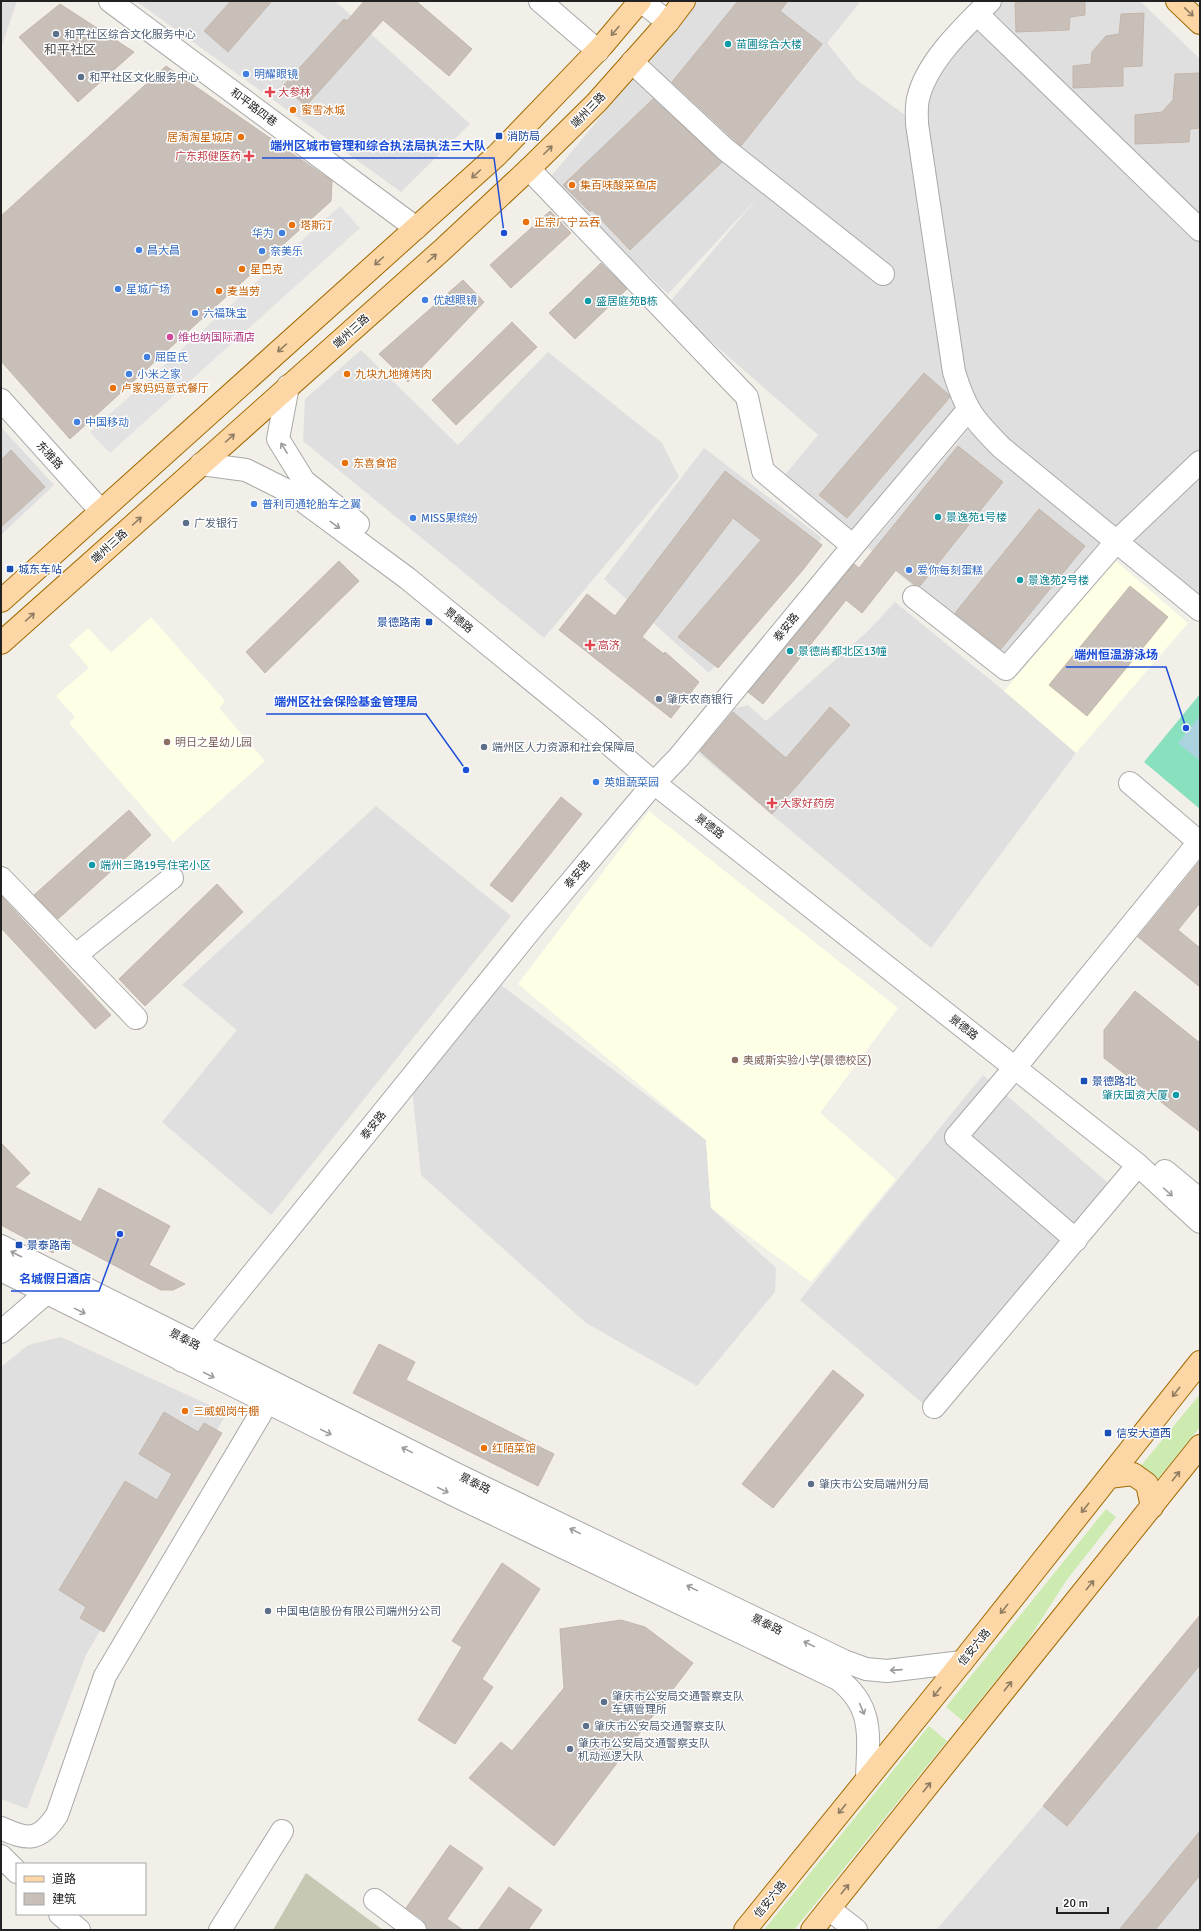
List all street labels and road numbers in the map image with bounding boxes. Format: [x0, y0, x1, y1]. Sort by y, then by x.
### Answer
street label: 和平路四巷 [228, 86, 280, 129]
street label: 端州三路 [568, 90, 608, 131]
street label: 端州三路 [331, 312, 372, 351]
street label: 东雅路 [34, 439, 65, 472]
street label: 端州三路 [89, 527, 130, 566]
street label: 景德路 [442, 605, 476, 636]
street label: 泰安路 [771, 610, 802, 644]
street label: 景德路 [693, 811, 727, 842]
street label: 泰安路 [562, 858, 593, 891]
street label: 景德路 [947, 1012, 981, 1043]
street label: 泰安路 [358, 1108, 389, 1142]
street label: 景泰路 [167, 1326, 202, 1353]
street label: 景泰路 [457, 1470, 492, 1497]
street label: 景泰路 [749, 1611, 784, 1638]
street label: 信安六路 [955, 1626, 993, 1669]
street label: 信安六路 [751, 1878, 789, 1921]

